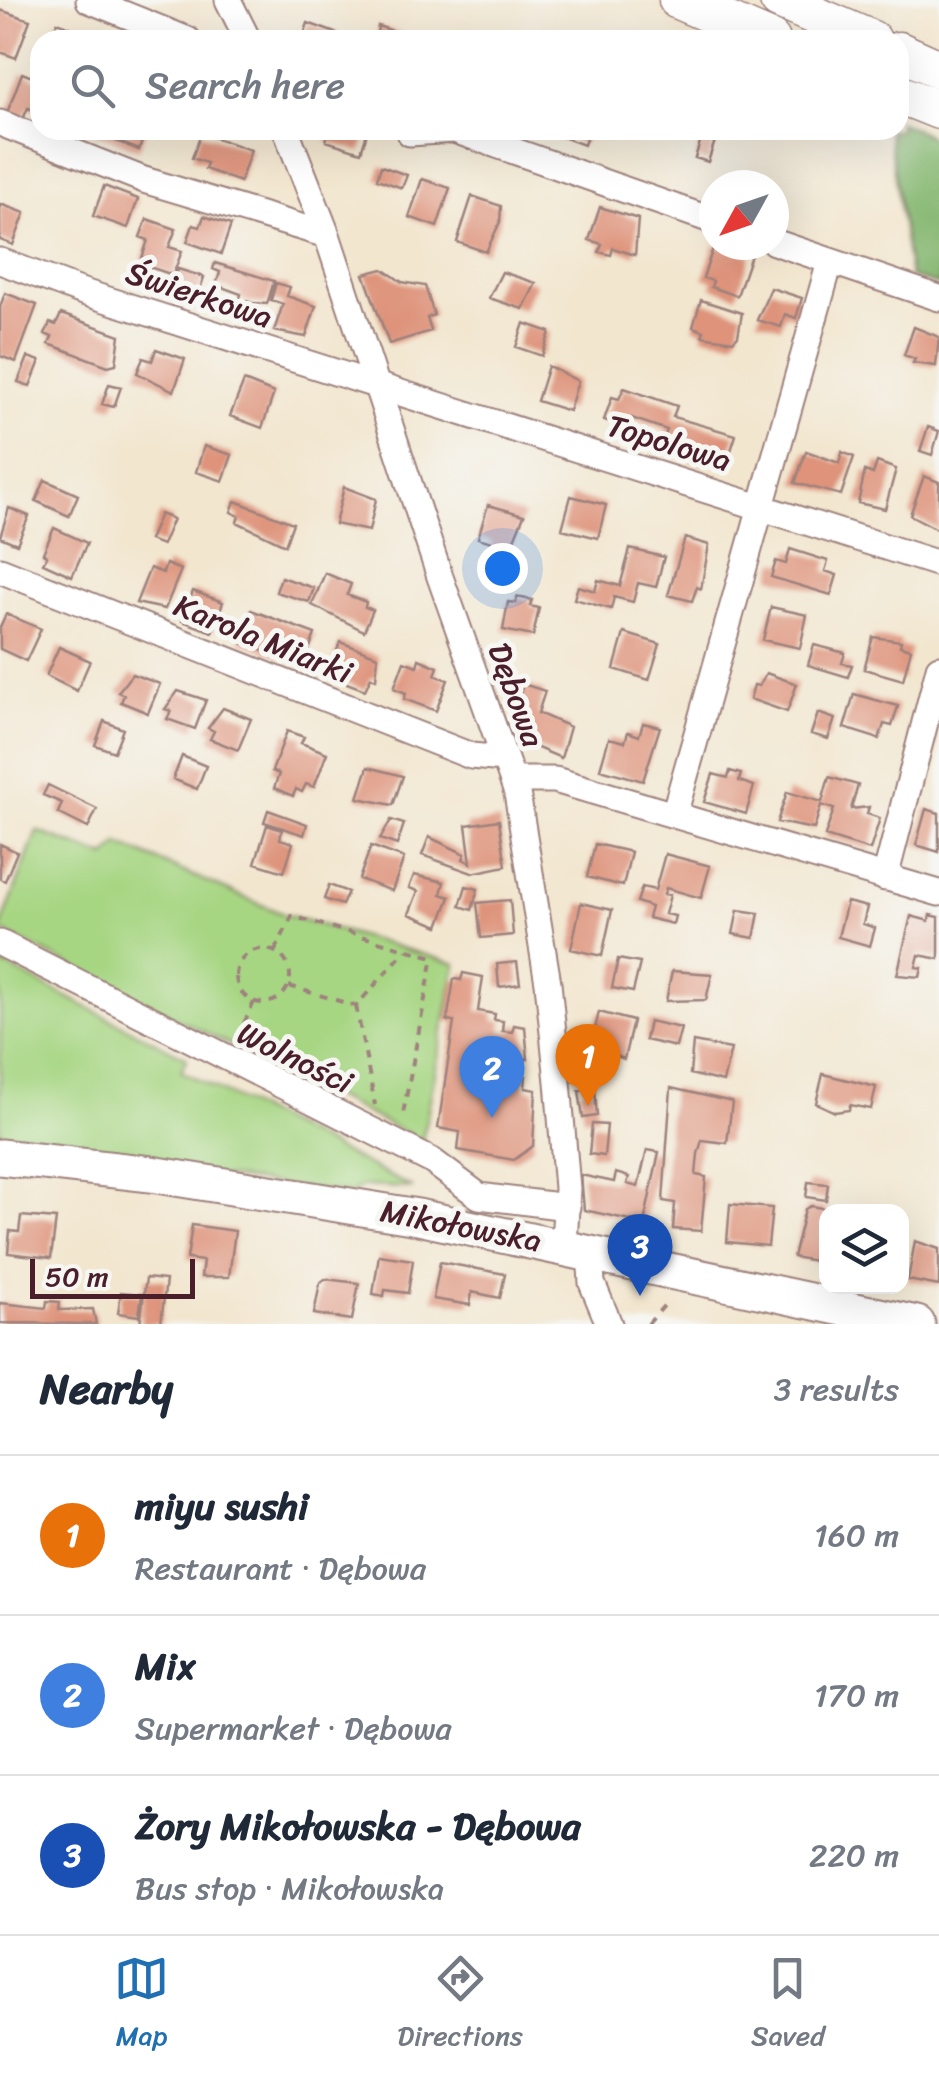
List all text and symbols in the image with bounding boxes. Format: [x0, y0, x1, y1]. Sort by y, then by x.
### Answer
search box [30, 30, 909, 140]
text: Search here [145, 52, 345, 119]
icon: search [65, 58, 120, 113]
north arrow [699, 170, 789, 260]
street label: Świerkowa [118, 244, 280, 346]
street label: Topolowa [600, 397, 738, 489]
your location [477, 543, 528, 594]
street label: Karola Miarki [165, 577, 362, 701]
street label: Dębowa [471, 635, 561, 756]
street label: Wolności [227, 1005, 364, 1111]
pin: 1 [556, 1024, 620, 1106]
pin: 2 [460, 1036, 524, 1118]
street label: Mikołowska [376, 1182, 546, 1270]
map controls [819, 1204, 909, 1294]
button: layers [819, 1204, 909, 1294]
pin: 3 [608, 1214, 672, 1296]
text: 50 m [45, 1252, 109, 1301]
scale bar [30, 1254, 195, 1298]
text: Nearby [40, 1352, 173, 1426]
text: 3 results [774, 1361, 899, 1418]
text: miyu sushi [135, 1473, 308, 1540]
text: 1 [66, 1507, 79, 1564]
text: 160 m [814, 1507, 899, 1564]
text: Restaurant · Dębowa [135, 1540, 426, 1597]
text: Mix [135, 1633, 196, 1700]
text: 2 [63, 1667, 82, 1724]
text: 170 m [814, 1667, 899, 1724]
text: Supermarket · Dębowa [135, 1700, 452, 1757]
text: Żory Mikołowska - Dębowa [135, 1793, 581, 1860]
text: 3 [64, 1827, 81, 1884]
text: 220 m [809, 1827, 899, 1884]
text: Bus stop · Mikołowska [135, 1860, 444, 1917]
tab: Map [114, 1951, 169, 2060]
tab: Directions [397, 1951, 523, 2060]
tab: Saved [751, 1951, 825, 2060]

